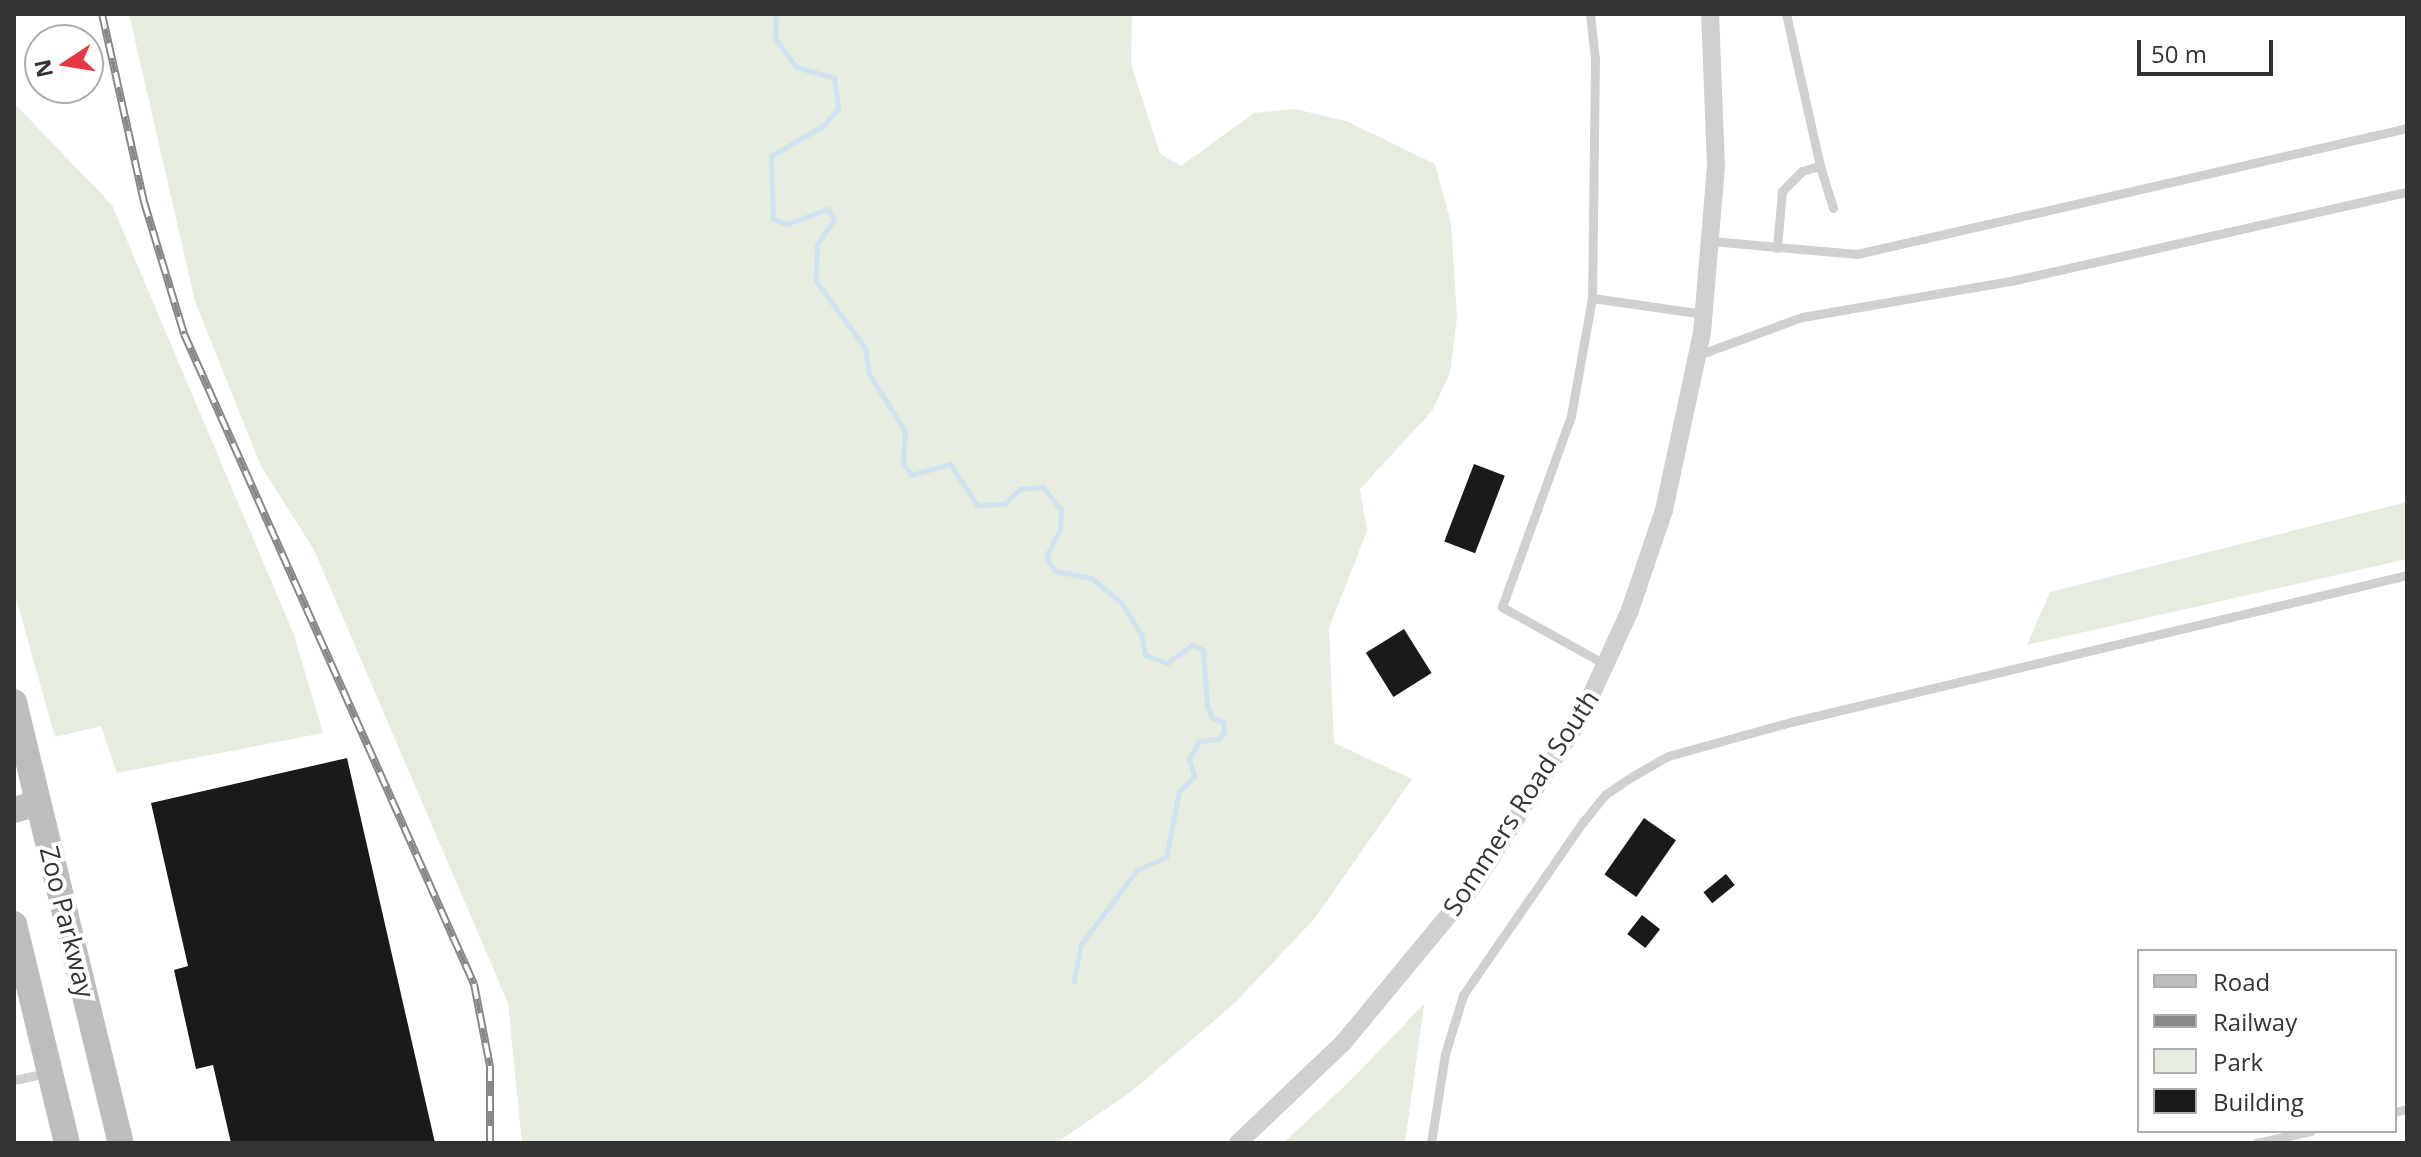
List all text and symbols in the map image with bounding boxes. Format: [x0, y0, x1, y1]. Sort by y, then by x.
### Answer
north arrow [24, 24, 104, 104]
scale bar [2141, 24, 2277, 74]
text: 50 m [2151, 37, 2207, 70]
text: N [26, 57, 59, 80]
street label: Sommers Road South [1436, 685, 1606, 921]
street label: Zoo Parkway [33, 843, 101, 1001]
legend [2137, 949, 2397, 1133]
text: Road [2213, 965, 2270, 998]
text: Railway [2213, 1005, 2297, 1038]
text: Park [2213, 1045, 2263, 1078]
text: Building [2213, 1085, 2304, 1118]

